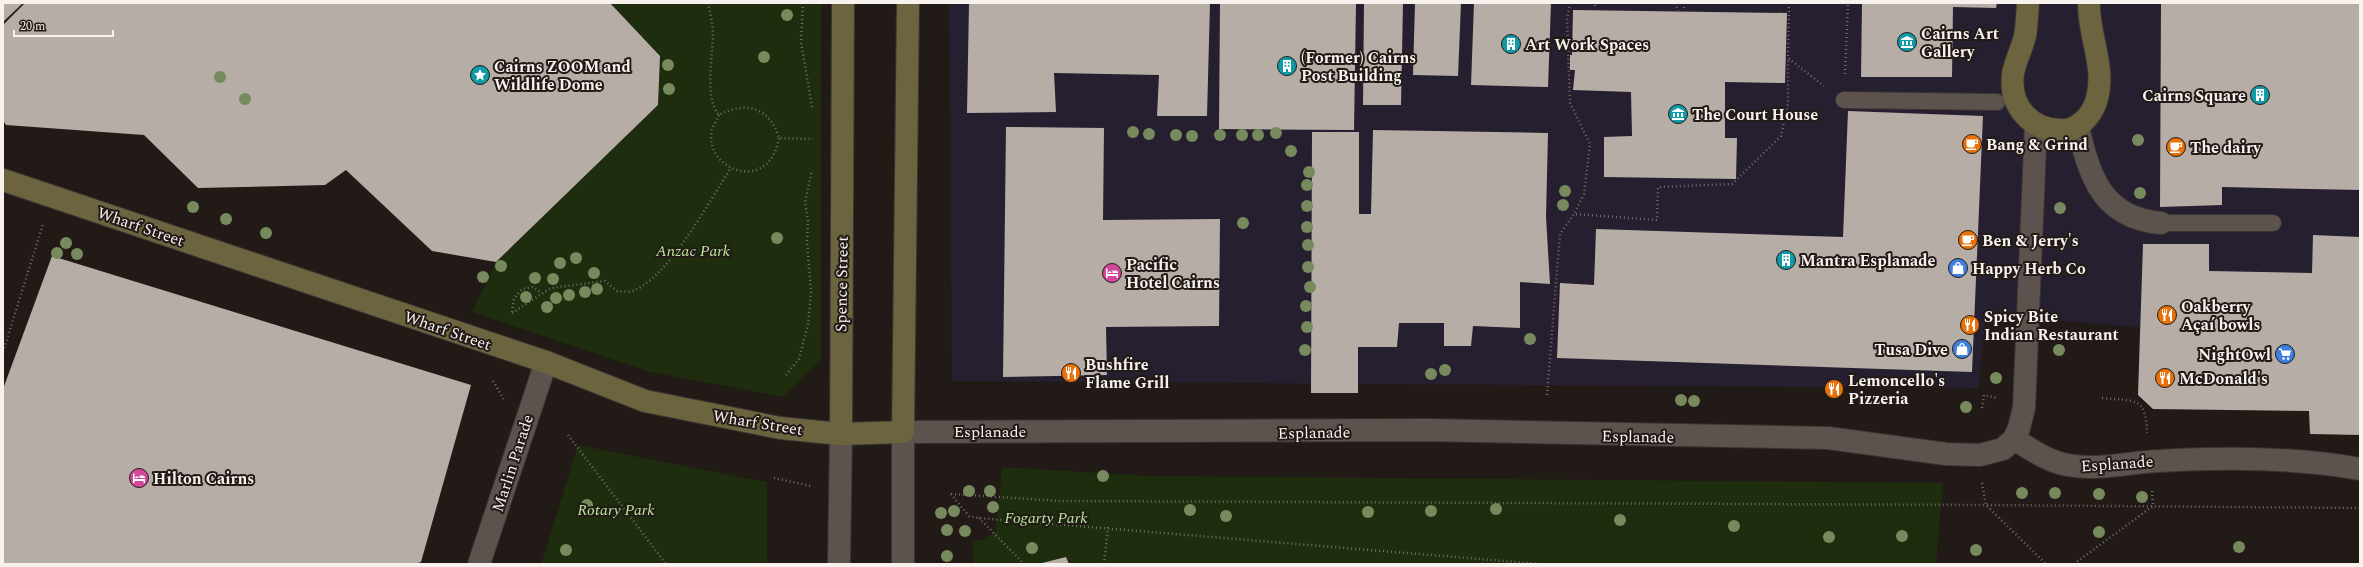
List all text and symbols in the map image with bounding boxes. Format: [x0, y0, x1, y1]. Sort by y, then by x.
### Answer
scale bar [14, 12, 113, 38]
text: 20 m [20, 17, 45, 36]
place label: Cairns Art Gallery [1921, 22, 1999, 64]
museum icon: Cairns Art Gallery [1896, 31, 1918, 53]
building icon: Art Work Spaces [1500, 33, 1522, 55]
place label: Art Work Spaces [1525, 33, 1649, 57]
place label: (Former) Cairns Post Building [1301, 46, 1416, 88]
place label: Cairns ZOOM and Wildlife Dome [494, 55, 631, 97]
building icon: (Former) Cairns Post Building [1276, 55, 1298, 77]
place icon: Cairns ZOOM and Wildlife Dome [469, 64, 491, 86]
place label: Cairns Square [2142, 84, 2246, 108]
building icon: Cairns Square [2249, 84, 2271, 106]
museum icon: The Court House [1667, 103, 1689, 125]
place label: The Court House [1692, 103, 1818, 127]
cafe icon: Bang & Grind [1961, 133, 1983, 155]
place label: Bang & Grind [1986, 133, 2088, 157]
cafe icon: The dairy [2165, 136, 2187, 158]
place label: The dairy [2190, 136, 2262, 160]
street label: Wharf Street [94, 201, 188, 253]
cafe icon: Ben & Jerry's [1957, 229, 1979, 251]
place label: Ben & Jerry's [1982, 229, 2079, 253]
street label: Spence Street [829, 235, 855, 332]
park label: Anzac Park [655, 239, 731, 263]
building icon: Mantra Esplanade [1775, 249, 1797, 271]
place label: Mantra Esplanade [1800, 249, 1936, 273]
place label: Pacific Hotel Cairns [1126, 253, 1220, 295]
shop icon: Happy Herb Co [1947, 257, 1969, 279]
place label: Happy Herb Co [1972, 257, 2086, 281]
hotel icon: Pacific Hotel Cairns [1101, 262, 1123, 284]
place label: Oakberry Açaí bowls [2181, 295, 2261, 337]
restaurant icon: Oakberry Açaí bowls [2156, 304, 2178, 326]
street label: Wharf Street [401, 305, 495, 357]
place label: Spicy Bite Indian Restaurant [1984, 305, 2119, 347]
restaurant icon: Spicy Bite Indian Restaurant [1959, 314, 1981, 336]
place label: Tusa Dive [1874, 338, 1948, 362]
shop icon: Tusa Dive [1951, 338, 1973, 360]
place label: NightOwl [2198, 343, 2271, 367]
supermarket icon: NightOwl [2274, 343, 2296, 365]
place label: Bushfire Flame Grill [1085, 353, 1169, 395]
restaurant icon: Bushfire Flame Grill [1060, 362, 1082, 384]
restaurant icon: McDonald's [2154, 367, 2176, 389]
place label: McDonald's [2179, 367, 2268, 391]
place label: Lemoncello's Pizzeria [1848, 369, 1945, 411]
restaurant icon: Lemoncello's Pizzeria [1823, 378, 1845, 400]
street label: Wharf Street [711, 404, 805, 442]
street label: Marlin Parade [486, 411, 540, 515]
street label: Esplanade [954, 420, 1026, 444]
street label: Esplanade [1277, 420, 1351, 446]
street label: Esplanade [1601, 424, 1675, 450]
street label: Esplanade [2080, 449, 2154, 479]
hotel icon: Hilton Cairns [128, 467, 150, 489]
place label: Hilton Cairns [153, 467, 254, 491]
park label: Rotary Park [577, 498, 655, 522]
park label: Fogarty Park [1004, 506, 1088, 530]

